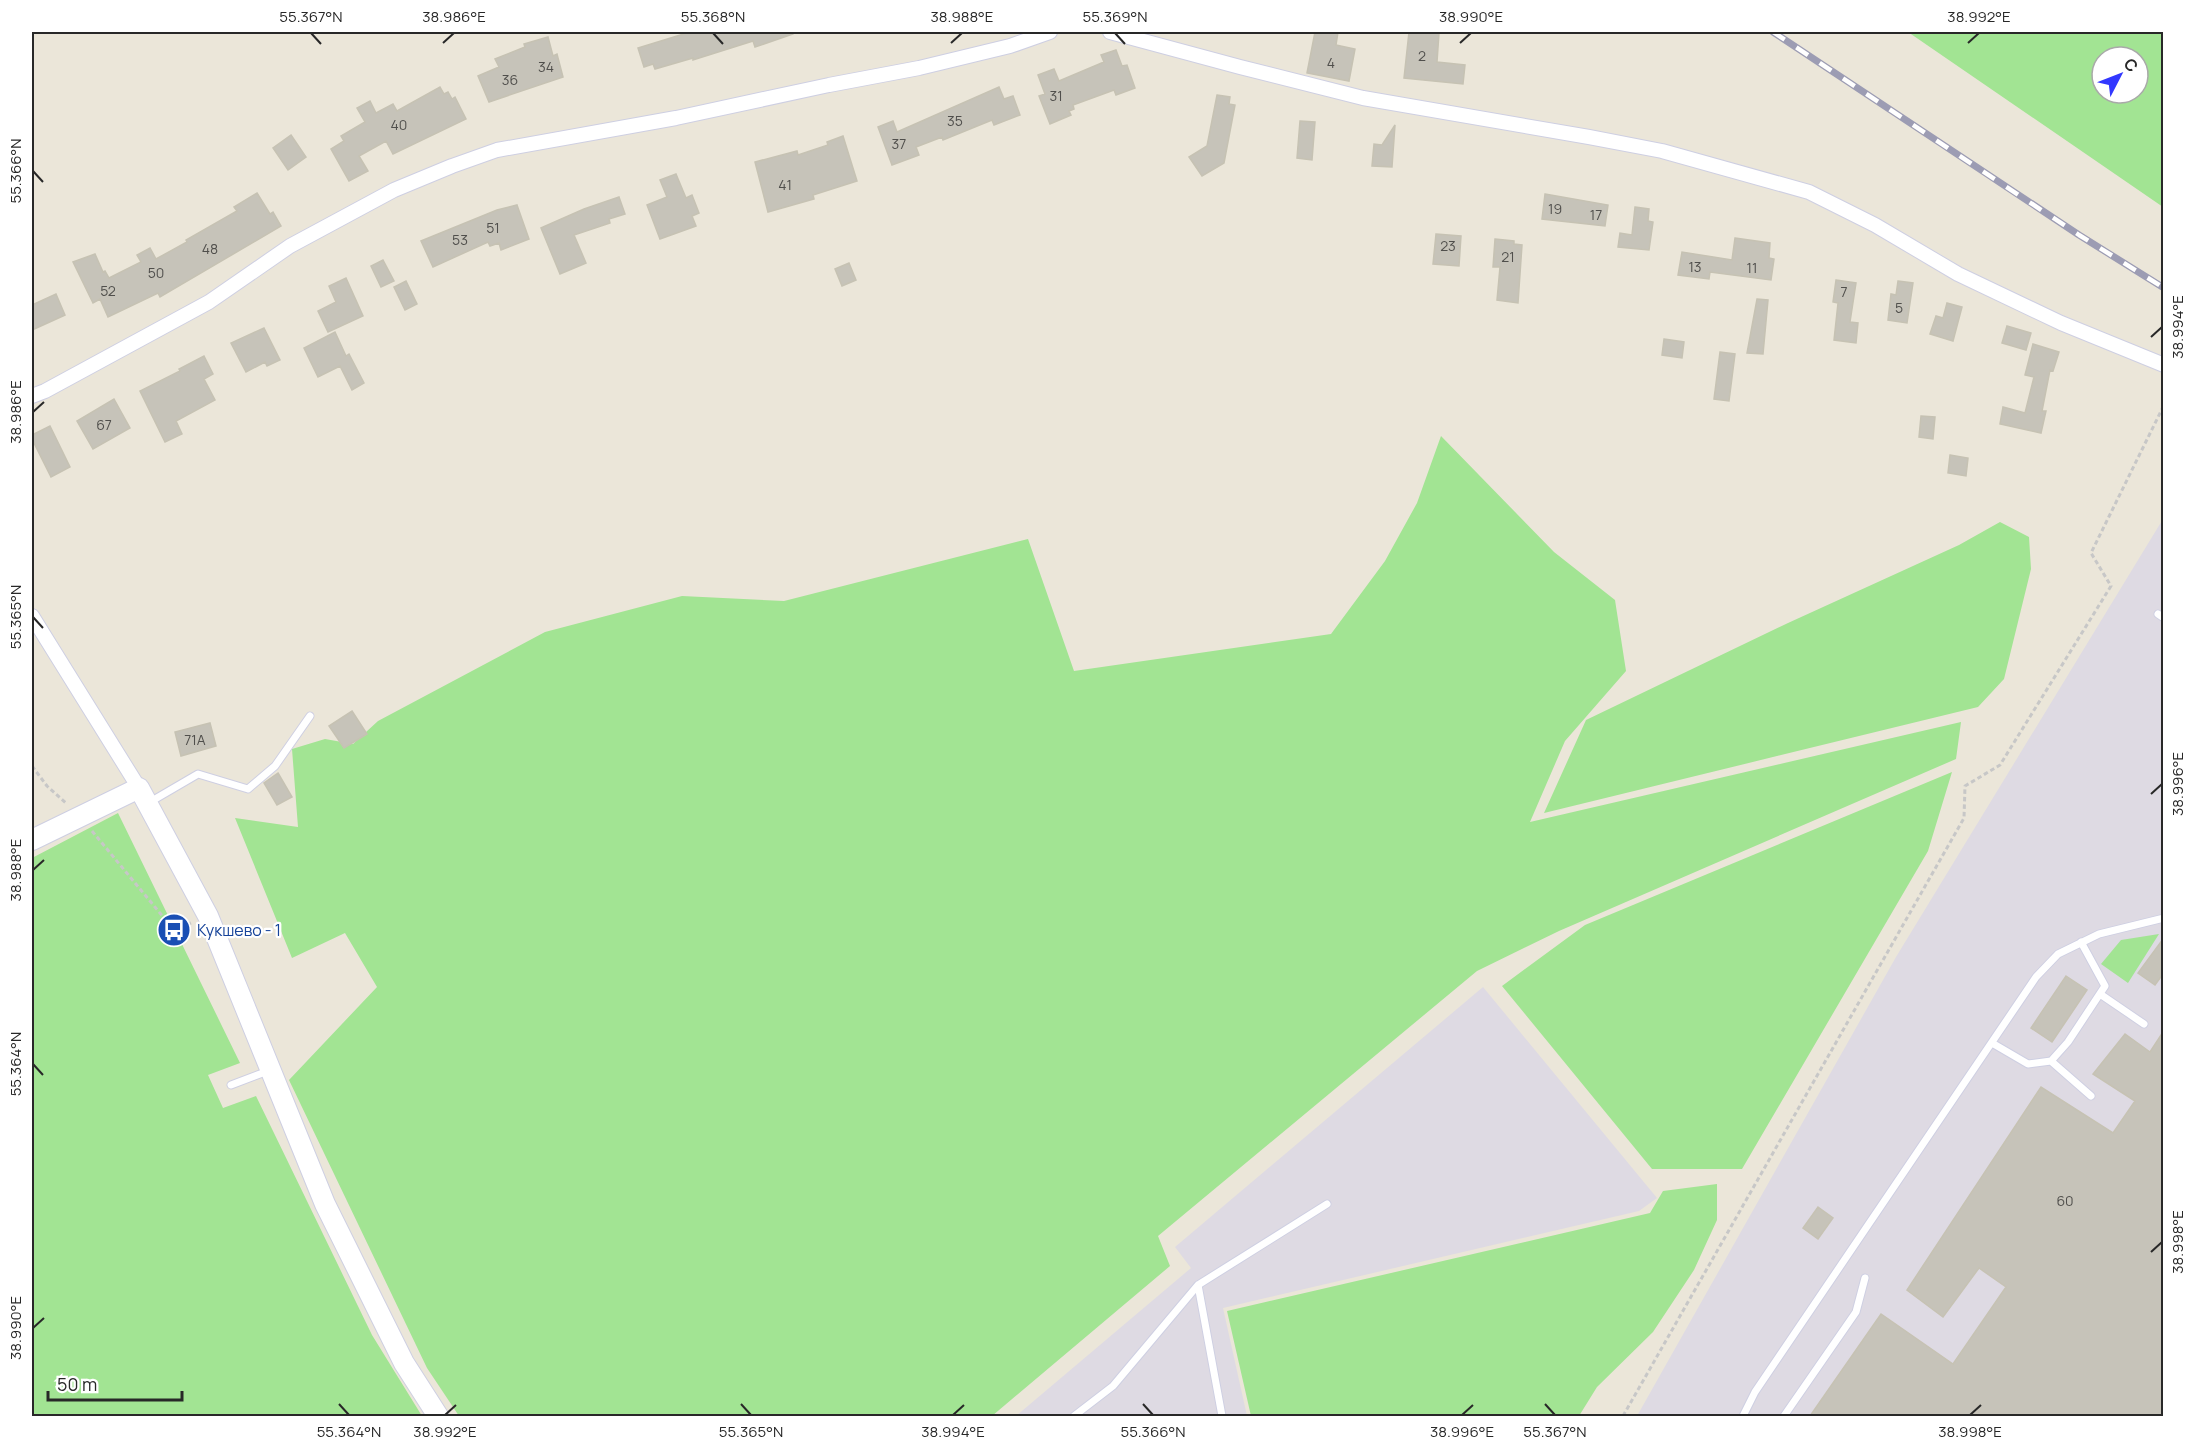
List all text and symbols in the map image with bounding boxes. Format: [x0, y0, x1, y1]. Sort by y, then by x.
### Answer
text: 55.367°N [279, 6, 343, 27]
text: 38.986°E [422, 6, 486, 27]
text: 55.368°N [681, 6, 745, 27]
text: 38.988°E [931, 6, 993, 27]
text: 55.369°N [1083, 6, 1147, 27]
text: 38.990°E [1439, 6, 1503, 27]
text: 38.992°E [1947, 6, 2011, 27]
north arrow [2090, 45, 2150, 105]
house number: 2 [1418, 46, 1426, 65]
house number: 4 [1327, 53, 1335, 72]
text: С [2119, 53, 2143, 77]
house number: 34 [538, 57, 554, 76]
house number: 36 [502, 70, 518, 89]
house number: 31 [1049, 86, 1063, 105]
house number: 35 [947, 111, 963, 130]
house number: 40 [391, 115, 407, 134]
house number: 37 [892, 134, 906, 153]
text: 55.366°N [5, 138, 26, 204]
house number: 41 [778, 175, 792, 194]
house number: 19 [1548, 199, 1562, 218]
house number: 17 [1590, 205, 1602, 224]
house number: 51 [486, 218, 500, 237]
house number: 53 [452, 230, 468, 249]
house number: 23 [1440, 236, 1456, 255]
house number: 48 [202, 239, 218, 258]
house number: 21 [1501, 247, 1515, 266]
house number: 13 [1688, 257, 1702, 276]
house number: 11 [1747, 258, 1757, 277]
house number: 50 [148, 263, 164, 282]
house number: 52 [100, 281, 116, 300]
house number: 7 [1840, 282, 1848, 301]
text: 38.994°E [2167, 295, 2188, 359]
house number: 5 [1895, 298, 1903, 317]
text: 38.986°E [5, 380, 26, 444]
house number: 67 [96, 415, 112, 434]
text: 55.365°N [5, 585, 26, 649]
house number: 71А [184, 730, 206, 749]
text: 38.996°E [2167, 752, 2188, 816]
text: 38.988°E [5, 839, 26, 901]
bus stop icon: Кукшево - 1 [156, 912, 192, 948]
place label: Кукшево - 1 [197, 919, 281, 941]
text: 55.364°N [5, 1032, 26, 1096]
house number: 60 [2056, 1191, 2074, 1210]
text: 38.998°E [2167, 1210, 2188, 1274]
text: 38.990°E [5, 1296, 26, 1360]
scale bar [48, 1364, 182, 1402]
text: 50 m [57, 1372, 97, 1396]
text: 55.364°N [317, 1421, 381, 1442]
text: 38.992°E [413, 1421, 477, 1442]
text: 55.365°N [719, 1421, 783, 1442]
text: 38.994°E [921, 1421, 985, 1442]
text: 55.366°N [1120, 1421, 1186, 1442]
text: 38.996°E [1430, 1421, 1494, 1442]
text: 55.367°N [1523, 1421, 1587, 1442]
text: 38.998°E [1938, 1421, 2002, 1442]

